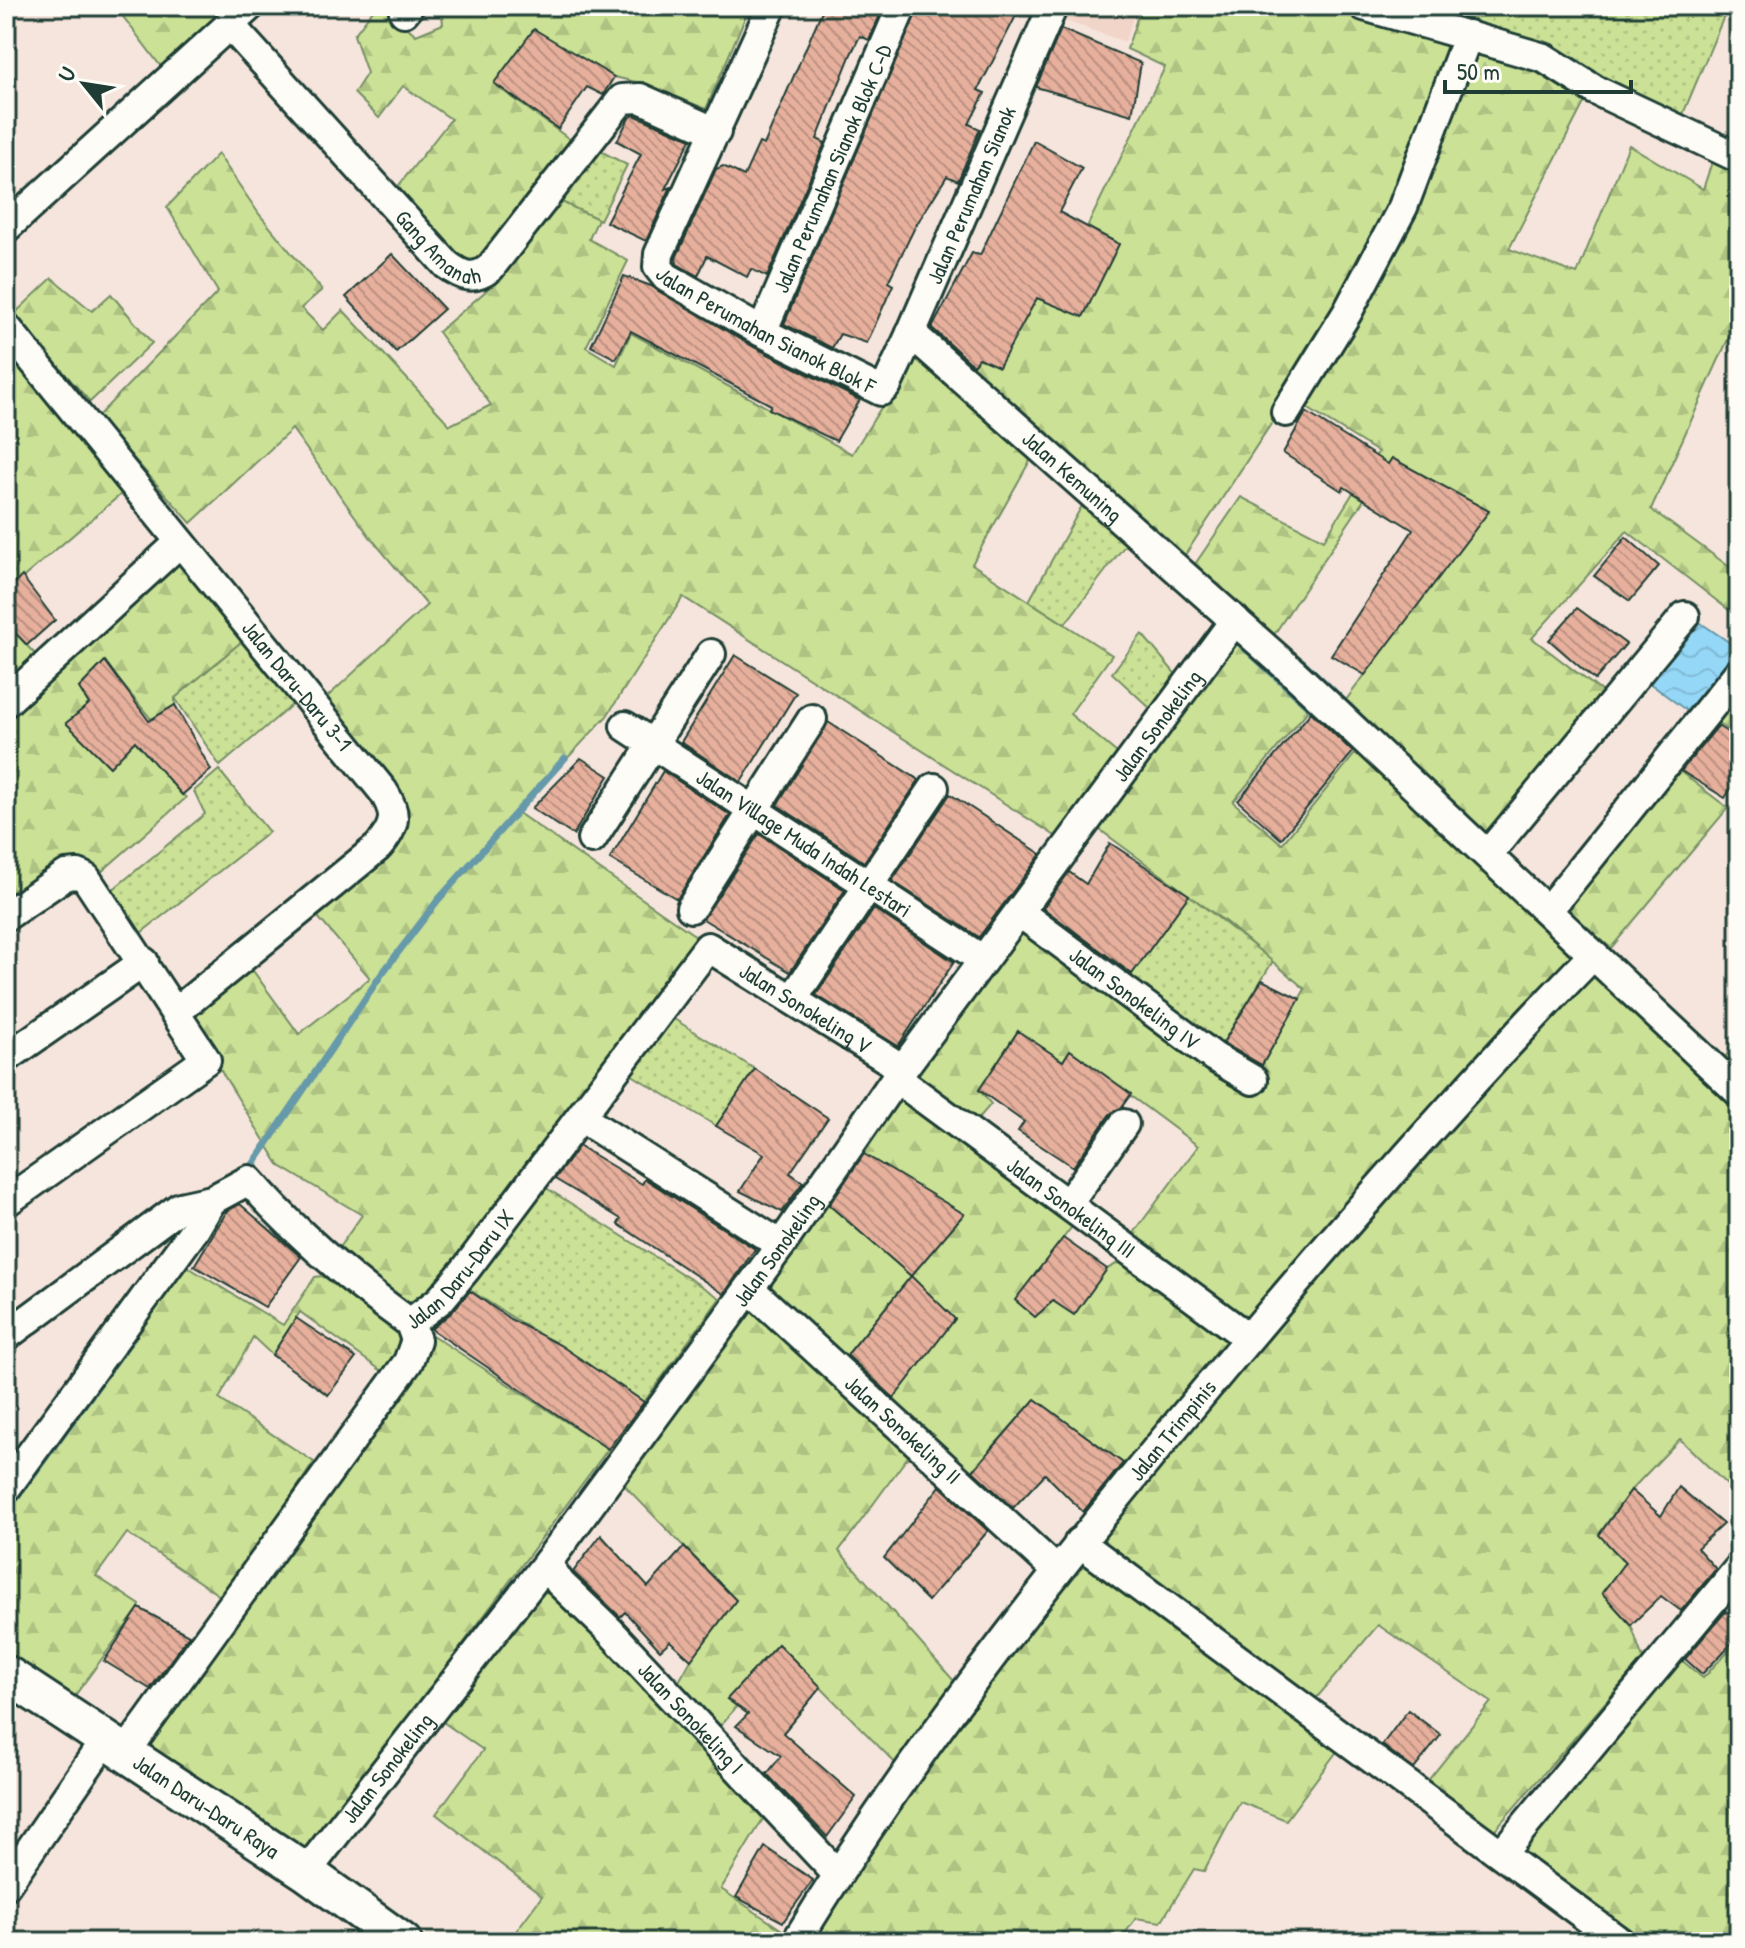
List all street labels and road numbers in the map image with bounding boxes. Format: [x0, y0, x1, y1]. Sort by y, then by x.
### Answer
street label: Jalan Perumahan Sianok Blok C-D [766, 39, 899, 297]
street label: Jalan Perumahan Sianok [919, 101, 1023, 289]
street label: Gang Amanah [389, 203, 483, 291]
street label: Jalan Perumahan Sianok Blok F [649, 261, 882, 401]
street label: Jalan Kemuning [1016, 424, 1129, 529]
street label: Jalan Daru-Daru 3-1 [235, 614, 359, 757]
street label: Jalan Sonokeling [1105, 663, 1208, 788]
street label: Jalan Village Muda Indah Lestari [691, 762, 917, 924]
street label: Jalan Sonokeling IV [1063, 940, 1206, 1057]
street label: Jalan Sonokeling V [734, 955, 877, 1061]
street label: Jalan Sonokeling III [1001, 1150, 1142, 1265]
street label: Jalan Sonokeling [726, 1187, 827, 1313]
street label: Jalan Daru-Daru IX [400, 1203, 521, 1336]
street label: Jalan Sonokeling II [839, 1369, 968, 1491]
street label: Jalan Trimpinis [1122, 1373, 1223, 1487]
street label: Jalan Sonokeling I [631, 1655, 751, 1780]
street label: Jalan Sonokeling [335, 1706, 440, 1829]
street label: Jalan Daru-Daru Raya [127, 1747, 286, 1866]

